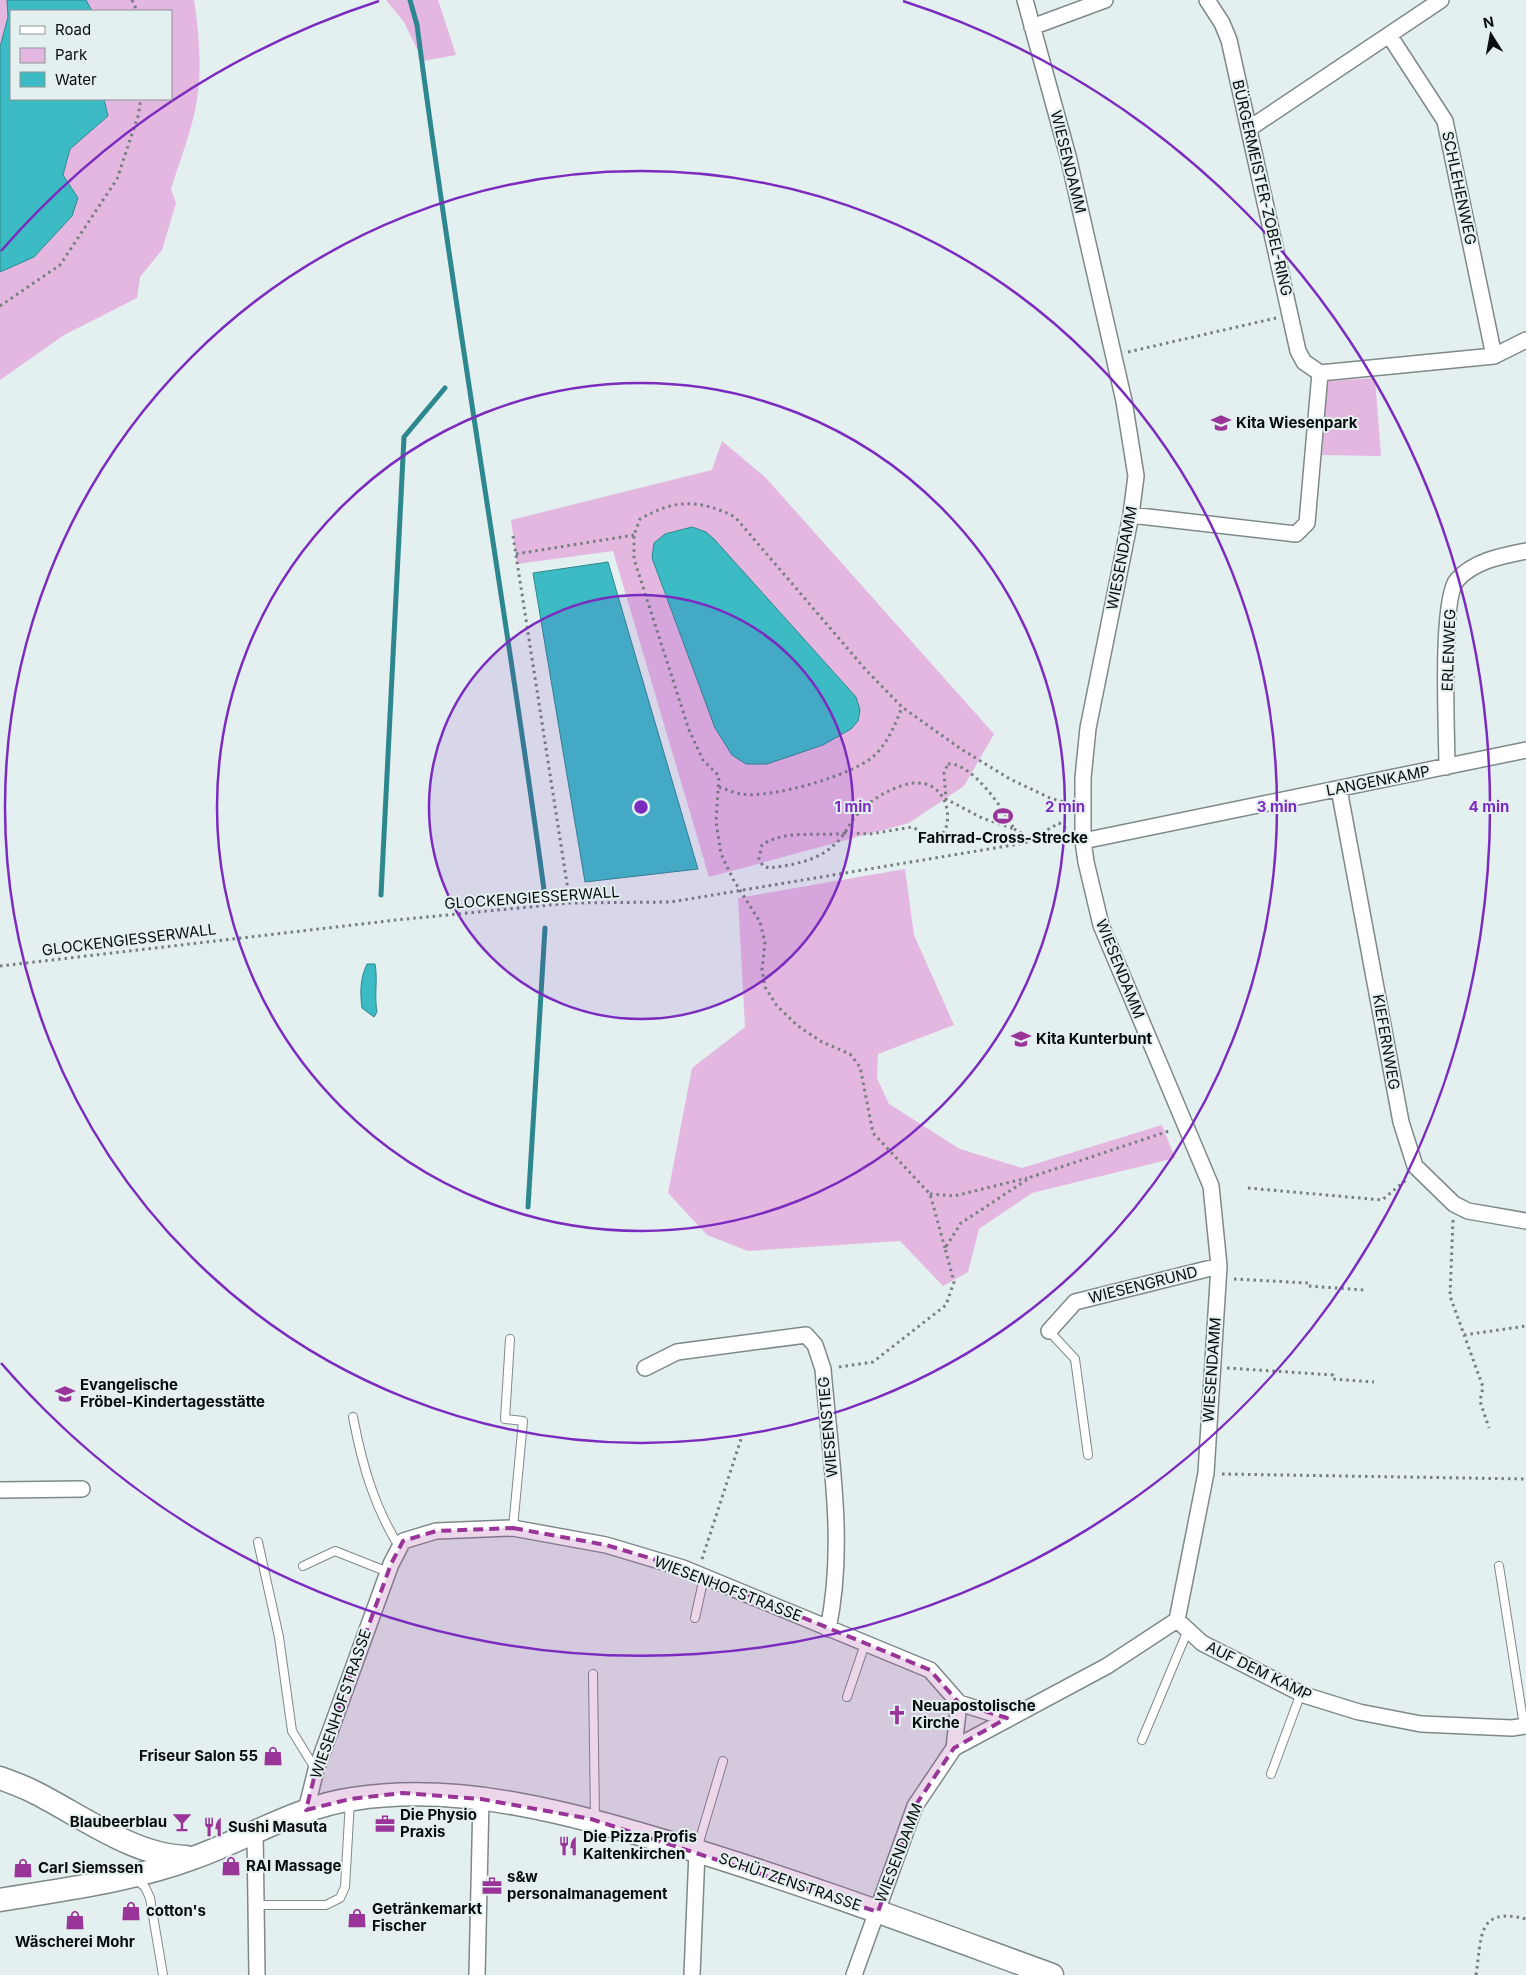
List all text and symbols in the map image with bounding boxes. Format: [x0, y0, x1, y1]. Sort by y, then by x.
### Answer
legend [10, 10, 172, 100]
north arrow [1466, 10, 1516, 60]
text: N [1482, 12, 1495, 31]
text: Road [55, 20, 91, 39]
text: Park [55, 45, 88, 64]
text: Water [55, 70, 97, 89]
street label: BÜRGERMEISTER-ZOBEL-RING [1228, 78, 1297, 298]
street label: WIESENDAMM [1047, 108, 1090, 215]
street label: SCHLEHENWEG [1438, 129, 1481, 246]
school or university icon: Kita Wiesenpark [1210, 412, 1232, 434]
place label: Kita Wiesenpark [1236, 413, 1358, 432]
street label: WIESENDAMM [1102, 504, 1141, 612]
street label: ERLENWEG [1438, 608, 1459, 692]
street label: LANGENKAMP [1324, 761, 1431, 800]
text: 1 min [834, 797, 872, 816]
text: 2 min [1045, 797, 1085, 816]
text: 3 min [1257, 797, 1297, 816]
text: 4 min [1469, 797, 1509, 816]
centre of rings [632, 798, 650, 816]
sports icon: Fahrrad-Cross-Strecke [992, 805, 1014, 827]
place label: Fahrrad-Cross-Strecke [918, 828, 1088, 847]
street label: GLOCKENGIESSERWALL [444, 882, 620, 913]
street label: WIESENDAMM [1092, 916, 1149, 1021]
street label: GLOCKENGIESSERWALL [41, 919, 217, 960]
street label: KIEFERNWEG [1369, 993, 1404, 1091]
school or university icon: Kita Kunterbunt [1010, 1028, 1032, 1050]
place label: Kita Kunterbunt [1036, 1029, 1153, 1048]
street label: WIESENGRUND [1086, 1262, 1199, 1307]
street label: WIESENDAMM [1198, 1317, 1225, 1423]
place label: Evangelische Fröbel-Kindertagesstätte [80, 1375, 265, 1411]
street label: WIESENSTIEG [814, 1376, 841, 1478]
school or university icon: Evangelische Fröbel-Kindertagesstätte [54, 1383, 76, 1405]
street label: WIESENHOFSTRASSE [652, 1552, 805, 1626]
street label: WIESENHOFSTRASSE [306, 1627, 375, 1781]
street label: AUF DEM KAMP [1203, 1637, 1315, 1704]
place label: Neuapostolische Kirche [912, 1696, 1036, 1732]
church icon: Neuapostolische Kirche [886, 1704, 908, 1726]
shop icon: Friseur Salon 55 [262, 1745, 284, 1767]
place label: Friseur Salon 55 [139, 1746, 258, 1765]
street label: WIESENDAMM [871, 1800, 926, 1905]
place label: Die Physio Praxis [400, 1805, 477, 1841]
bar icon: Blaubeerblau [171, 1811, 193, 1833]
place label: Blaubeerblau [70, 1812, 167, 1831]
office icon: Die Physio Praxis [374, 1813, 396, 1835]
restaurant icon: Sushi Masuta [202, 1816, 224, 1838]
place label: Sushi Masuta [228, 1817, 327, 1836]
place label: Die Pizza Profis Kaltenkirchen [583, 1827, 697, 1863]
restaurant icon: Die Pizza Profis Kaltenkirchen [557, 1835, 579, 1857]
street label: SCHÜTZENSTRASSE [716, 1848, 864, 1915]
shop icon: RAI Massage [220, 1855, 242, 1877]
place label: RAI Massage [246, 1856, 341, 1875]
shop icon: Carl Siemssen [12, 1857, 34, 1879]
place label: Carl Siemssen [38, 1858, 143, 1877]
place label: s&w personalmanagement [507, 1867, 668, 1903]
office icon: s&w personalmanagement [481, 1875, 503, 1897]
place label: Getränkemarkt Fischer [372, 1899, 482, 1935]
shop icon: cotton's [120, 1900, 142, 1922]
place label: cotton's [146, 1901, 206, 1920]
shop icon: Getränkemarkt Fischer [346, 1907, 368, 1929]
shop icon: Wäscherei Mohr [64, 1909, 86, 1931]
place label: Wäscherei Mohr [15, 1932, 135, 1951]

